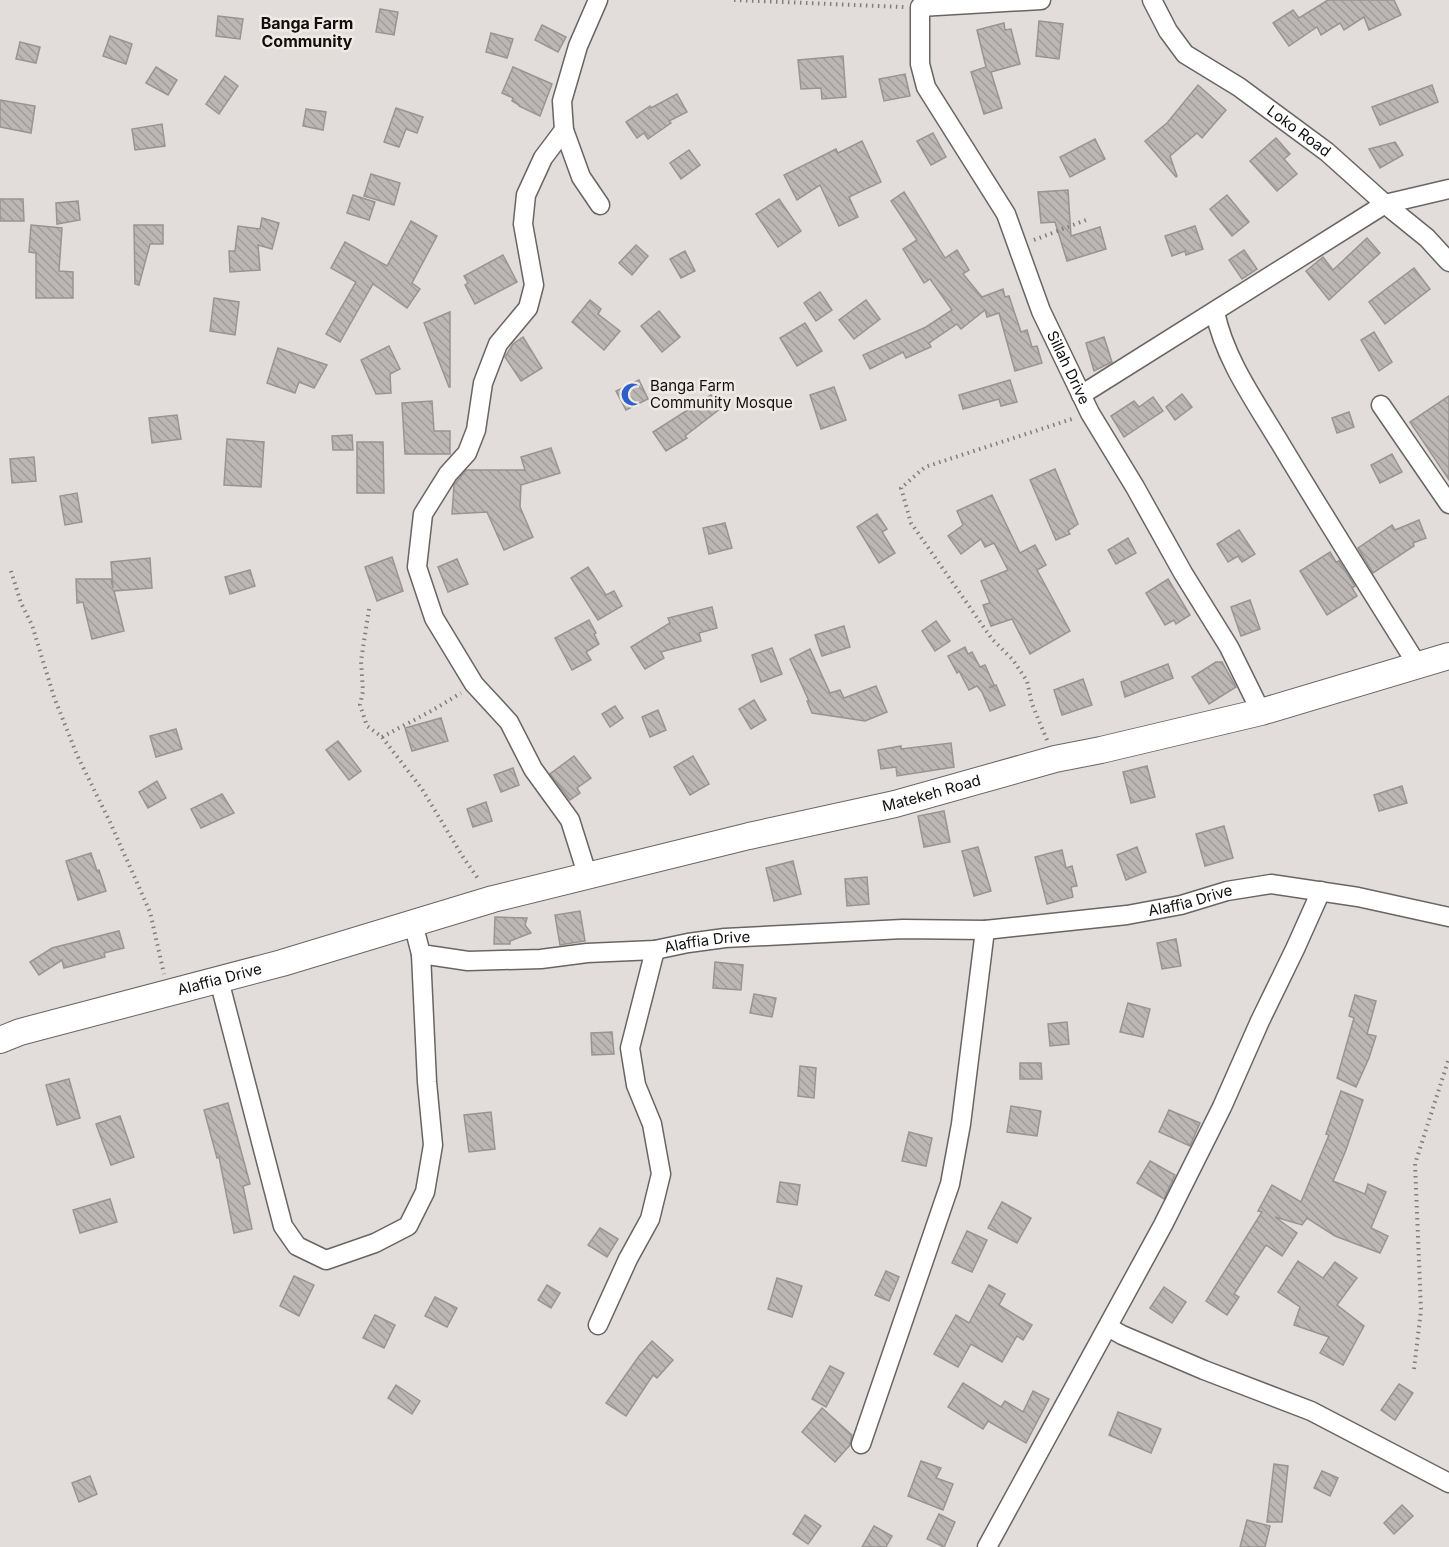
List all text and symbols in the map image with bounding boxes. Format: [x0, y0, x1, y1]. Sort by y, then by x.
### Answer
district label: Banga Farm Community [261, 13, 353, 51]
street label: Loko Road [1263, 101, 1335, 161]
street label: Sillah Drive [1043, 328, 1094, 407]
place label: Banga Farm Community Mosque [650, 376, 793, 412]
mosque icon: Banga Farm Community Mosque [619, 382, 645, 408]
street label: Matekeh Road [880, 770, 983, 816]
street label: Alaffia Drive [1146, 880, 1233, 920]
street label: Alaffia Drive [662, 927, 751, 957]
street label: Alaffia Drive [175, 959, 264, 999]

